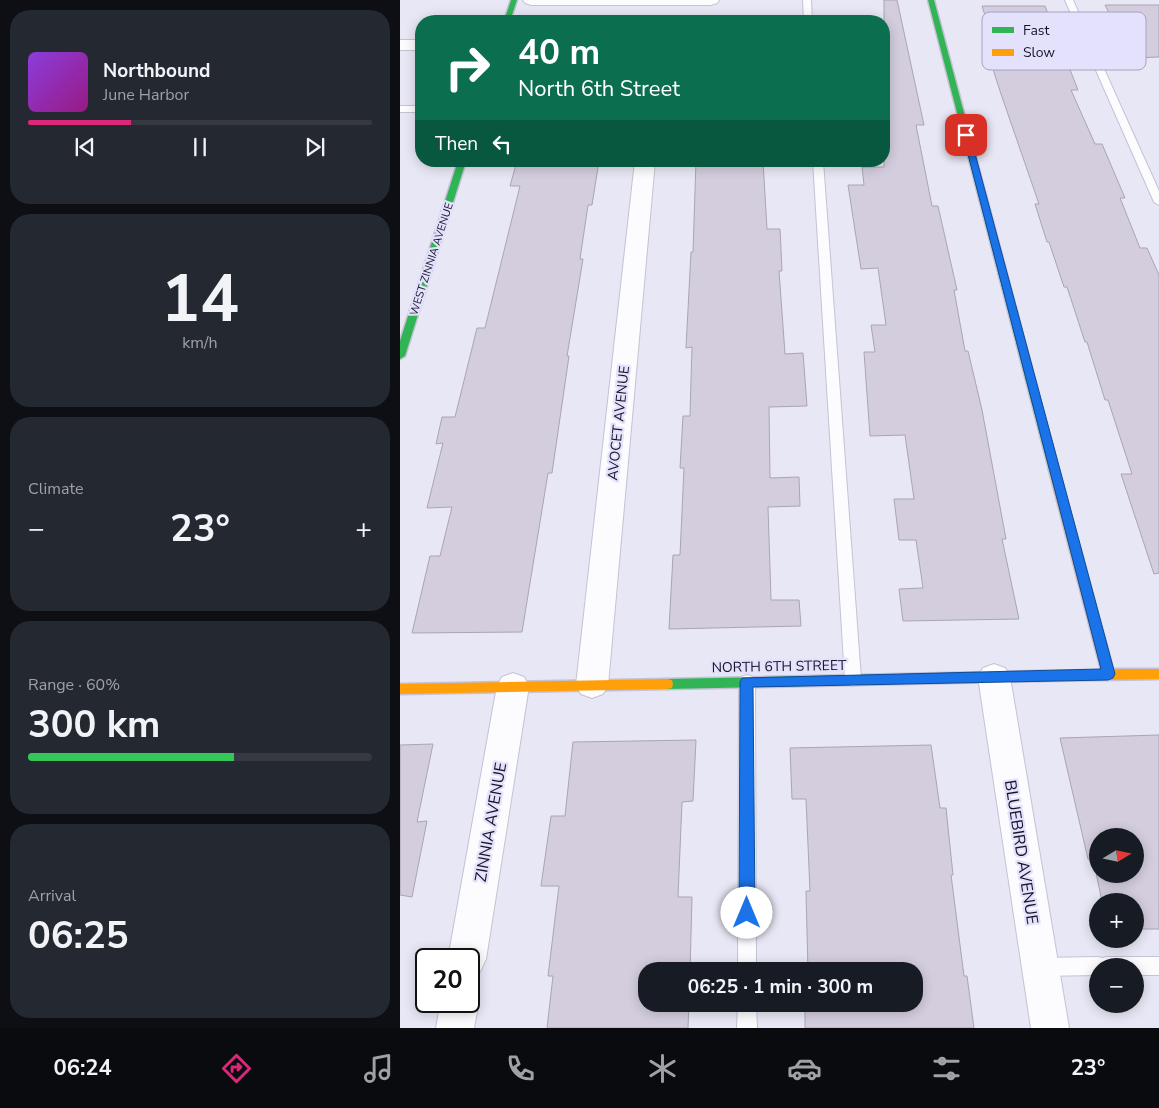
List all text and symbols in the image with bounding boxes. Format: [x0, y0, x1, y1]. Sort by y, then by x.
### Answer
legend [982, 12, 1146, 70]
text: Fast [1023, 21, 1049, 40]
text: 40 m [518, 29, 600, 76]
icon: right [435, 35, 500, 100]
text: Slow [1023, 43, 1055, 62]
text: Northbound [103, 58, 210, 84]
text: North 6th Street [518, 74, 680, 104]
text: June Harbor [103, 84, 189, 106]
pin [945, 114, 987, 156]
icon: arrive [952, 121, 980, 149]
icon: left [488, 130, 516, 158]
text: Then [435, 131, 478, 157]
icon: previous [71, 133, 99, 161]
icon: pause [186, 133, 214, 161]
icon: next [301, 133, 329, 161]
street label: WEST ZINNIA AVENUE [406, 201, 457, 317]
text: 14 [161, 255, 239, 344]
text: km/h [182, 332, 218, 354]
street label: AVOCET AVENUE [603, 365, 634, 481]
text: Climate [28, 478, 83, 500]
text: 23° [170, 503, 230, 554]
text: − [28, 510, 45, 548]
text: + [355, 510, 372, 548]
street label: NORTH 6TH STREET [711, 656, 847, 677]
text: Range · 60% [28, 674, 120, 696]
text: 300 km [28, 699, 160, 750]
street label: ZINNIA AVENUE [470, 761, 512, 884]
street label: BLUEBIRD AVENUE [999, 779, 1043, 926]
north arrow [1089, 828, 1144, 882]
map controls [1089, 828, 1144, 1013]
text: Arrival [28, 885, 76, 907]
position arrow [720, 886, 772, 938]
button: + [1089, 893, 1144, 948]
text: 06:25 [28, 910, 129, 961]
speed limit sign: 20 [415, 948, 480, 1013]
button: − [1089, 958, 1144, 1013]
text: 06:25 · 1 min · 300 m [688, 974, 873, 1000]
icon: directions [219, 1051, 254, 1086]
icon: music [361, 1051, 396, 1086]
icon: phone [503, 1051, 538, 1086]
icon: climate [645, 1051, 680, 1086]
icon: car [787, 1051, 822, 1086]
icon: filters [929, 1051, 964, 1086]
text: 06:24 [53, 1053, 112, 1083]
text: 23° [1071, 1053, 1105, 1083]

